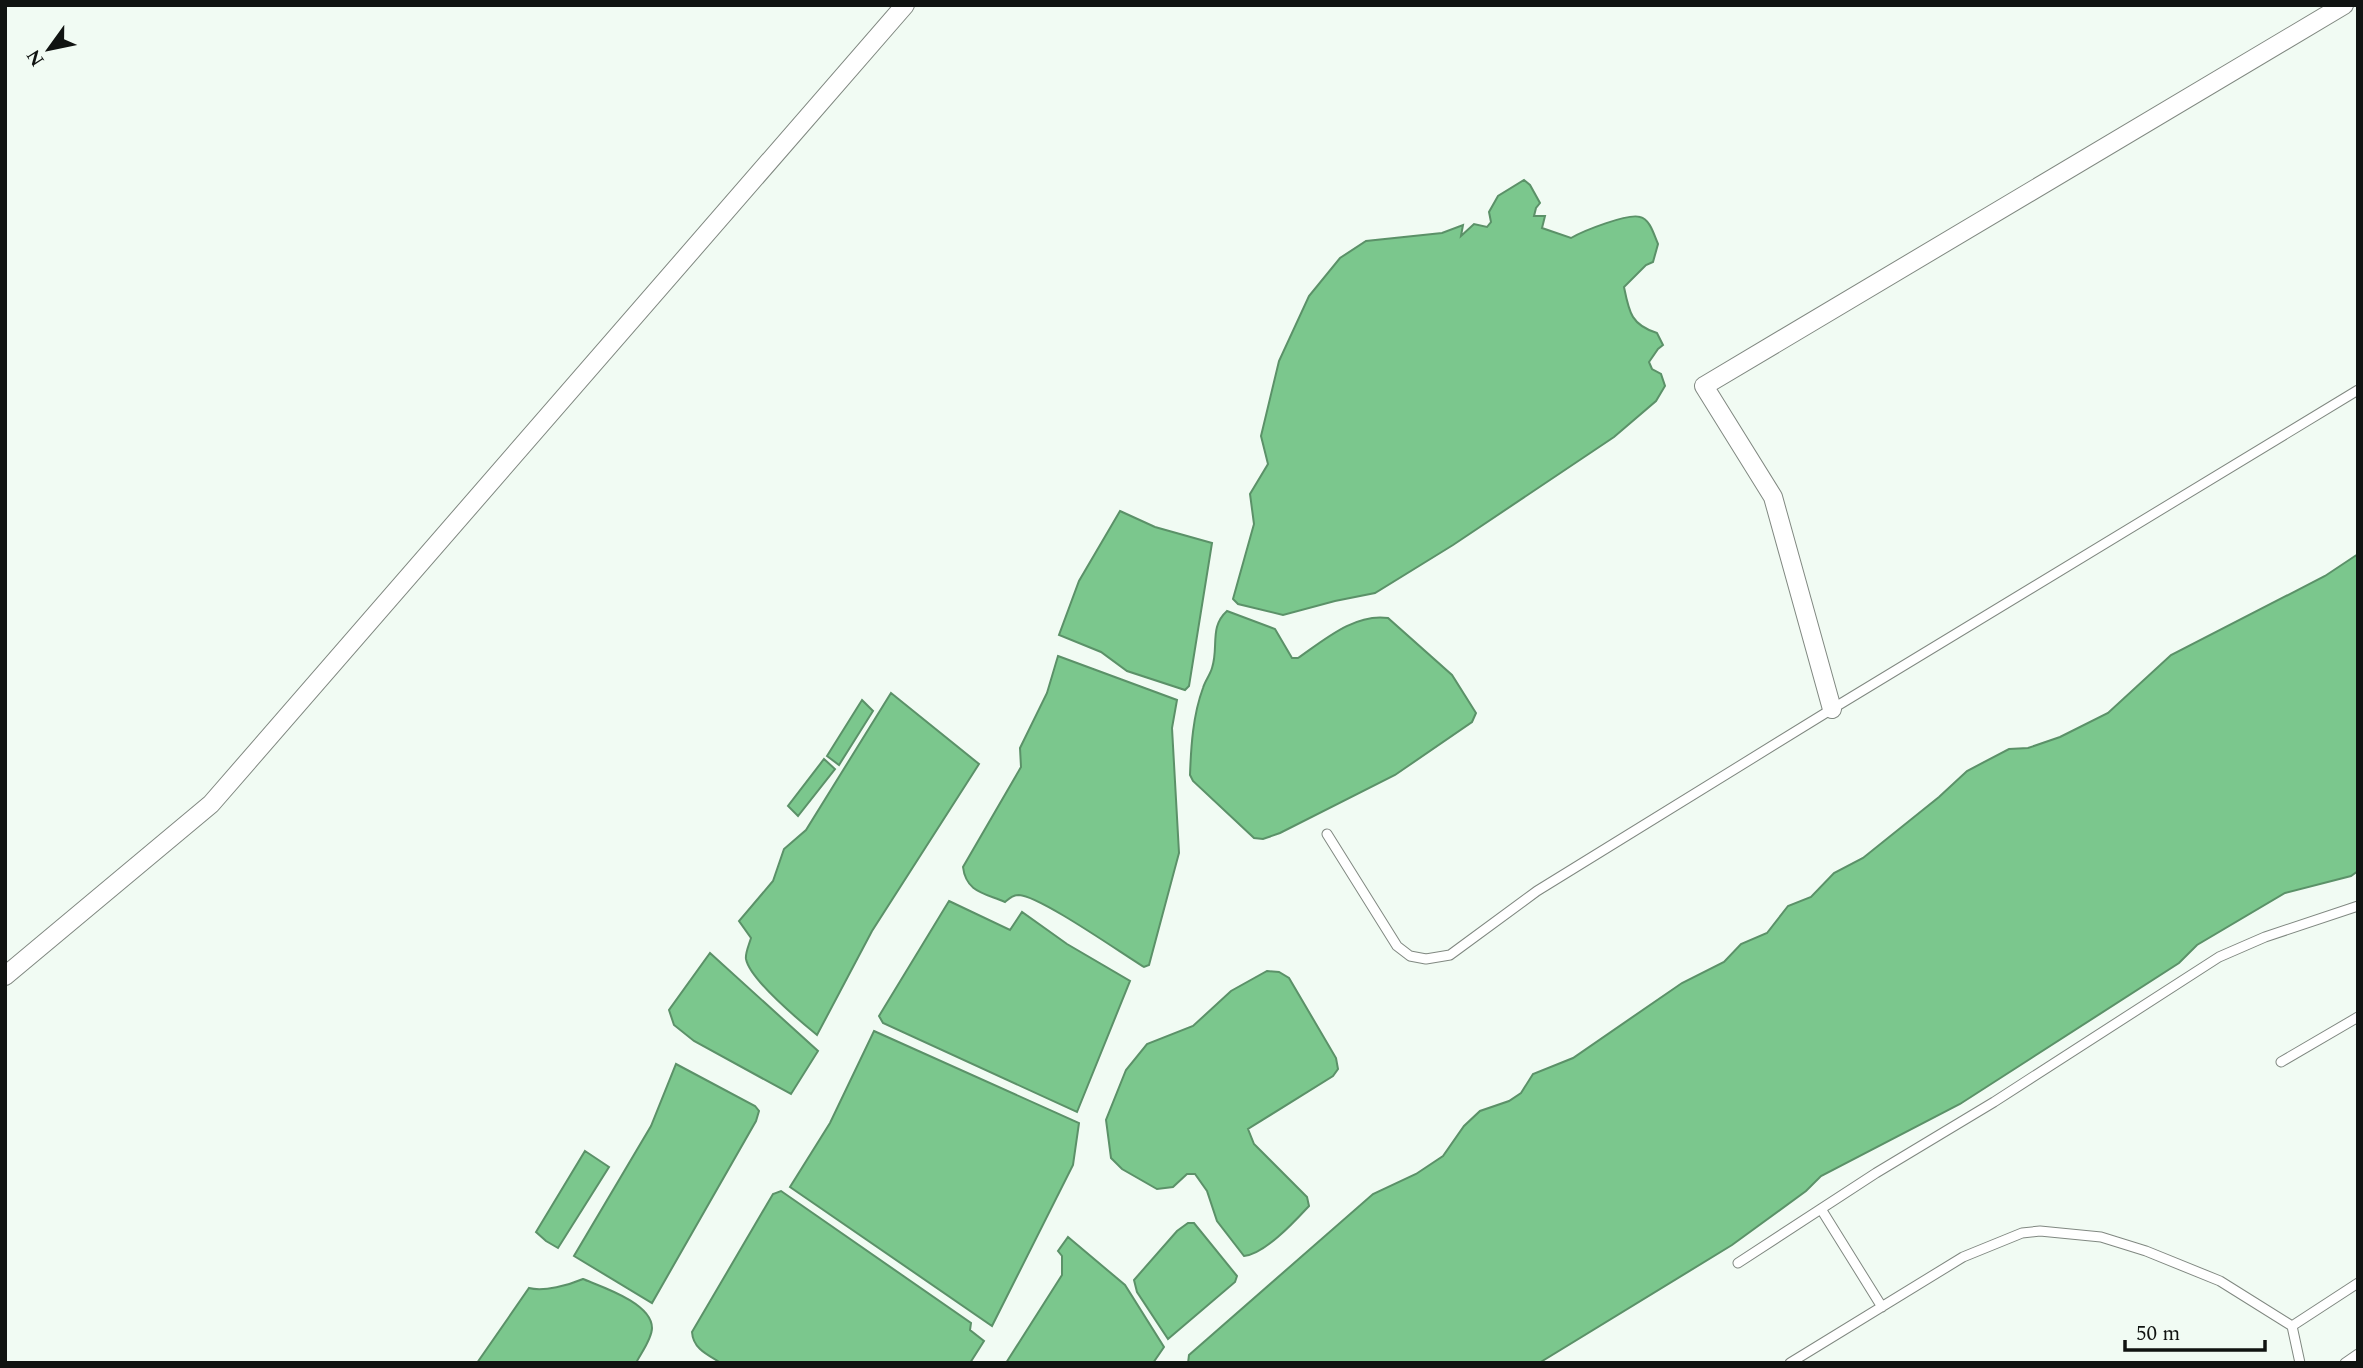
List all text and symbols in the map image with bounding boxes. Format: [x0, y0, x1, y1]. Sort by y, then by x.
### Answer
north arrow [14, 14, 84, 84]
text: N [20, 43, 52, 72]
scale bar [2125, 1308, 2265, 1352]
text: 50 m [2136, 1318, 2180, 1350]

